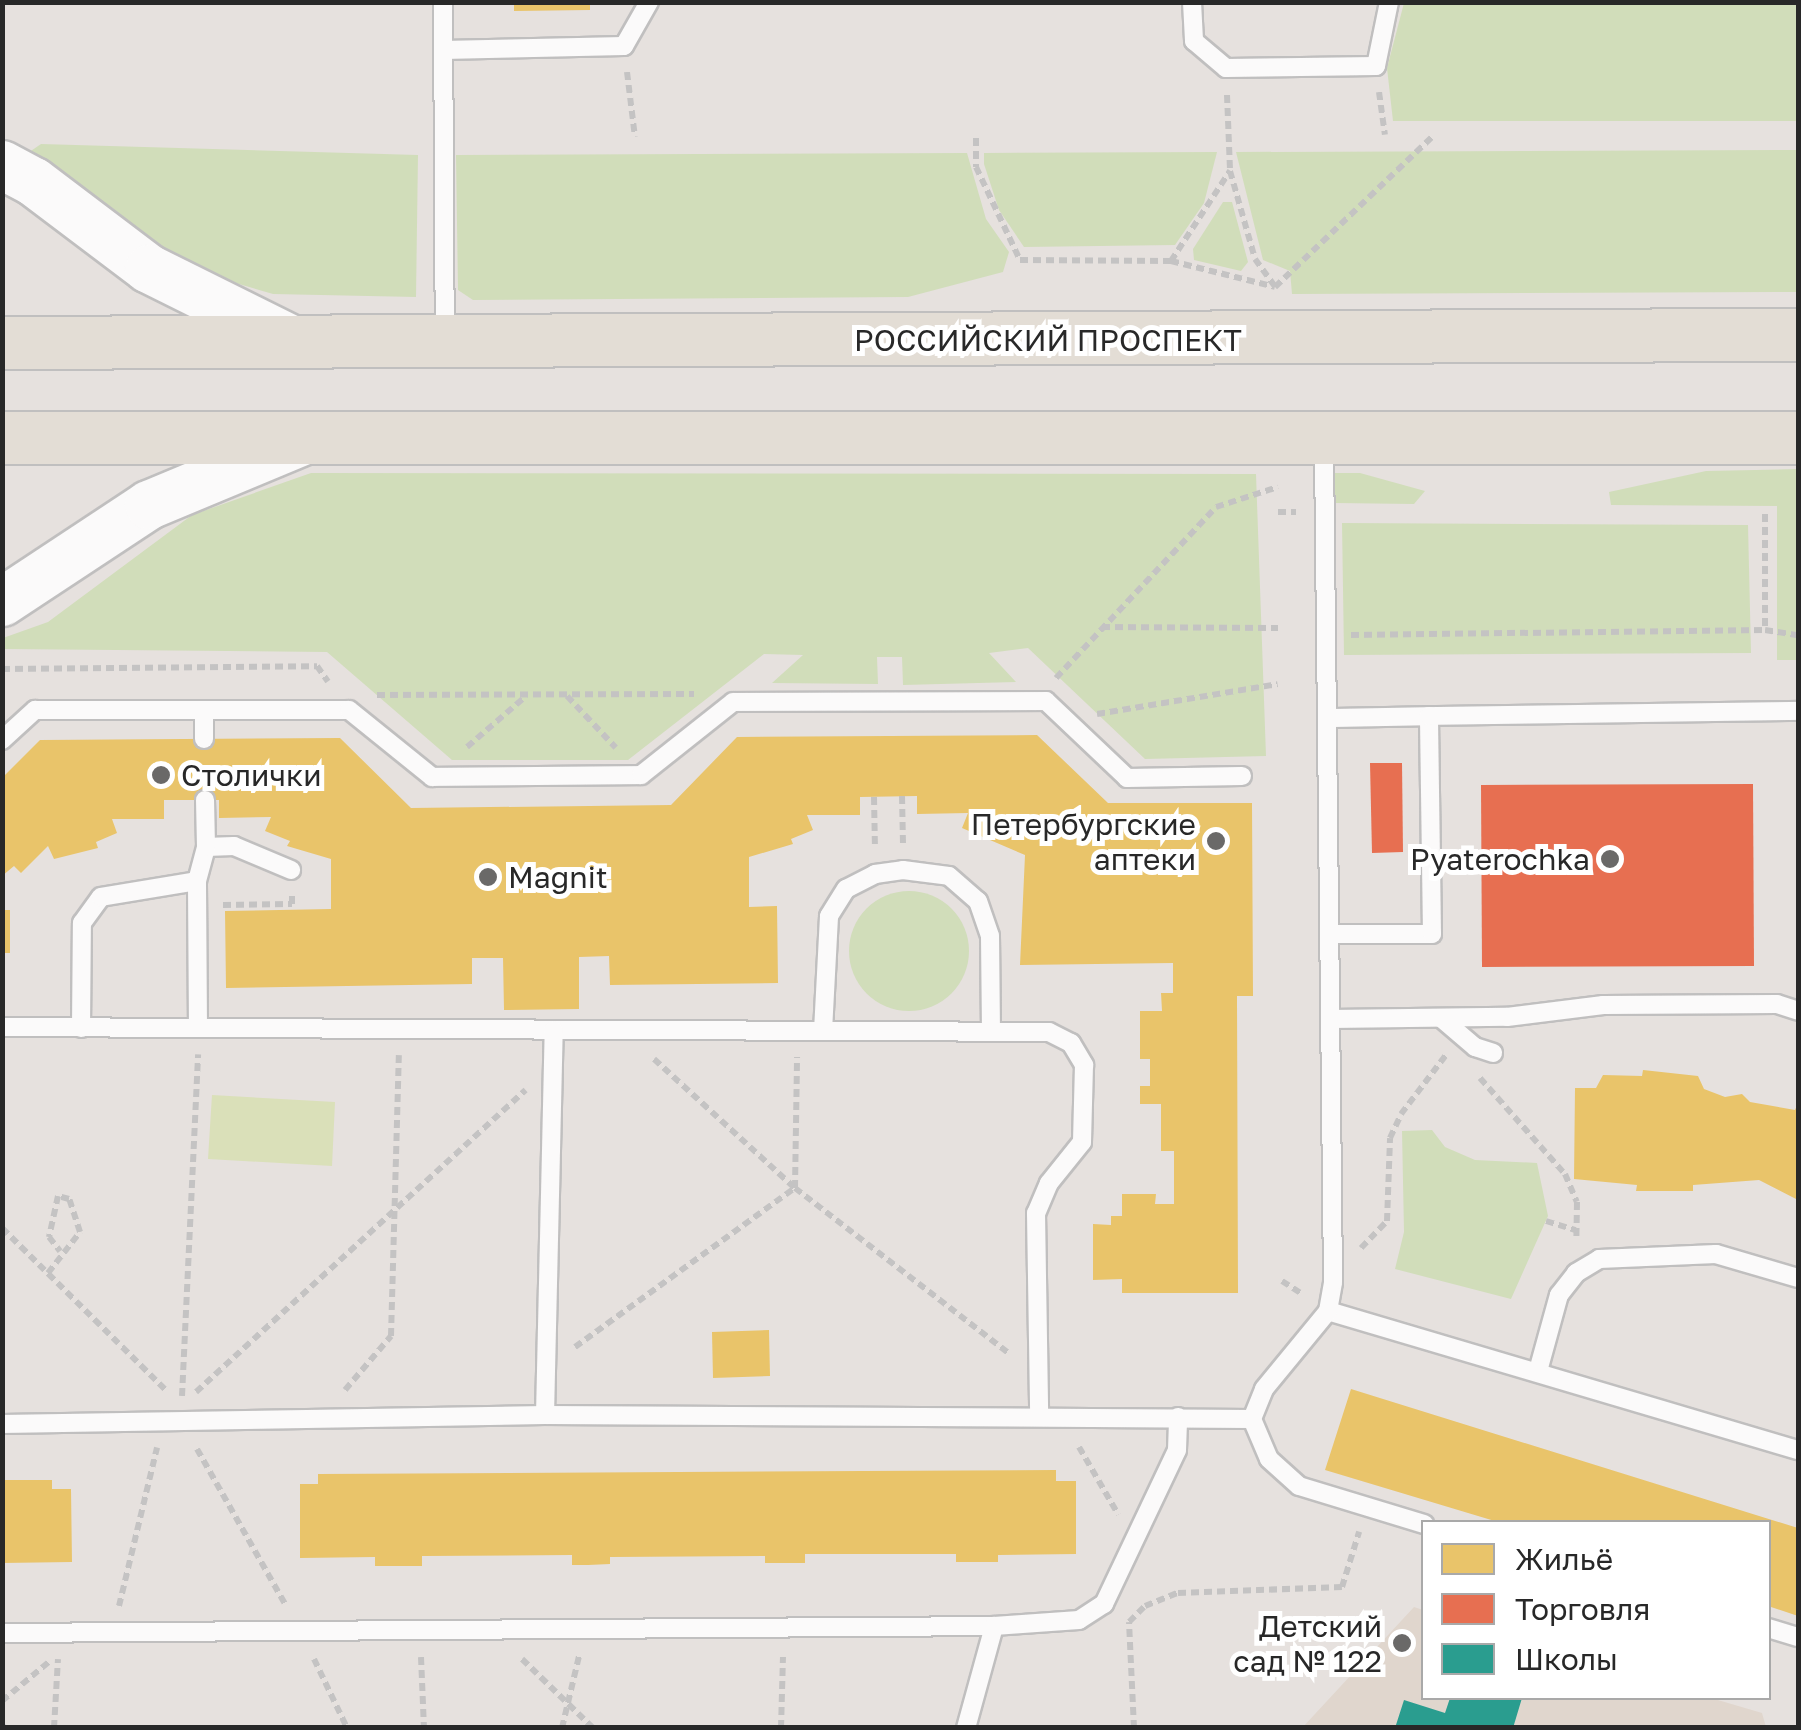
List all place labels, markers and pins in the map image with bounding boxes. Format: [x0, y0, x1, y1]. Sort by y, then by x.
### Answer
place label: Столички [181, 757, 322, 793]
marker: Столички [150, 764, 172, 786]
place label: Петербургские аптеки [971, 806, 1196, 876]
marker: Петербургские аптеки [1205, 830, 1227, 852]
place label: Pyaterochka [1410, 841, 1590, 877]
marker: Pyaterochka [1599, 848, 1621, 870]
place label: Magnit [508, 859, 608, 895]
marker: Magnit [477, 866, 499, 888]
place label: Детский сад № 122 [1233, 1608, 1382, 1678]
marker: Детский сад № 122 [1391, 1632, 1413, 1654]

